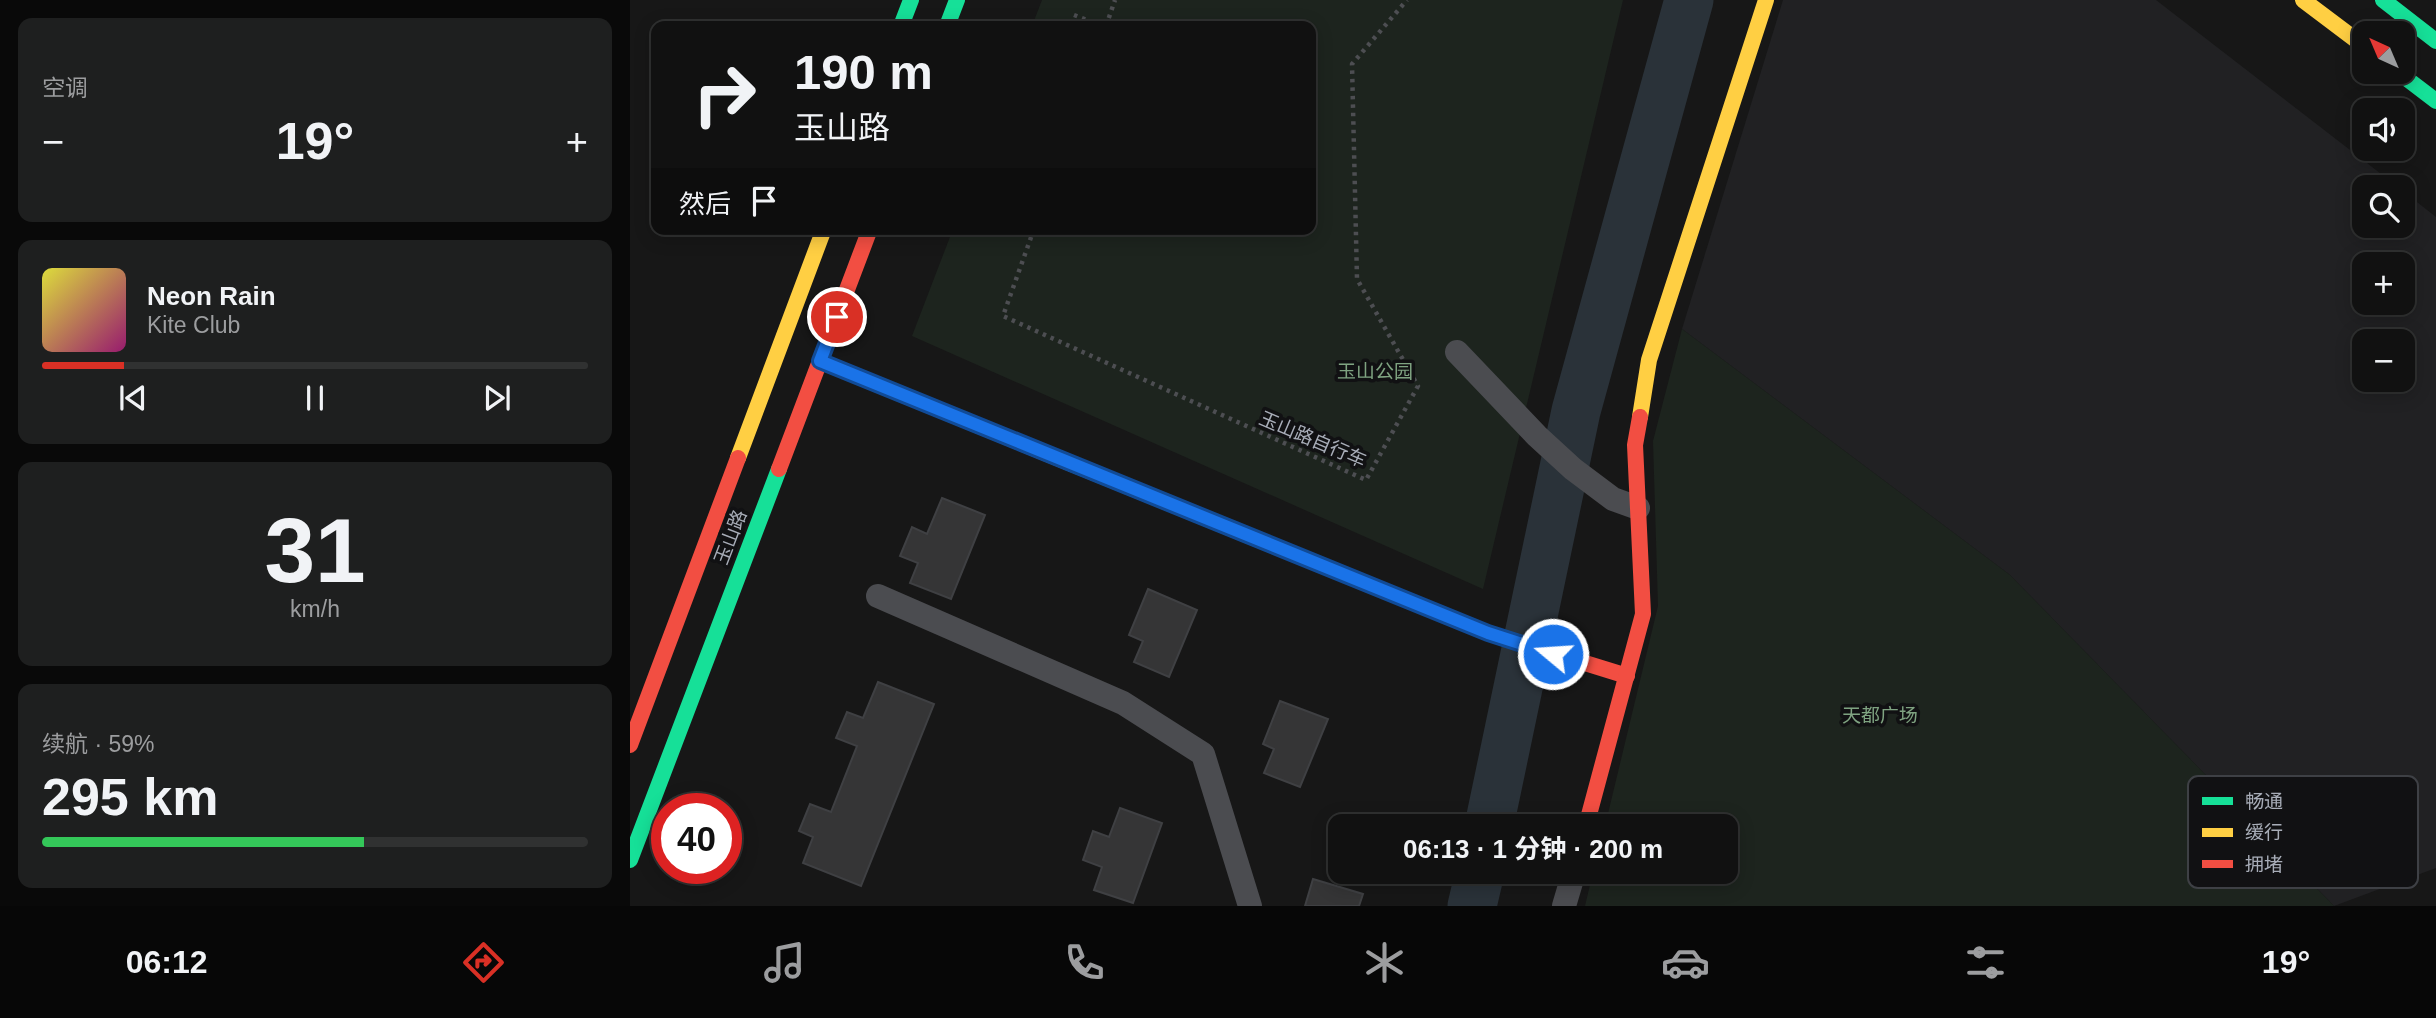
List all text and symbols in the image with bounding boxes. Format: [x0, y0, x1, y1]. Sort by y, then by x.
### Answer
north arrow [2352, 21, 2415, 84]
map controls [2352, 21, 2415, 392]
text: 190 m [794, 45, 933, 99]
icon: right [679, 49, 770, 140]
text: 空调 [42, 75, 88, 101]
button: sound [2352, 98, 2415, 161]
text: 玉山路 [794, 110, 890, 146]
text: 19° [276, 112, 354, 170]
text: − [42, 121, 64, 163]
text: + [566, 121, 588, 163]
button: search [2352, 175, 2415, 238]
icon: arrive [745, 182, 783, 220]
text: 然后 [679, 189, 731, 219]
button: + [2352, 252, 2415, 315]
text: Neon Rain [147, 281, 276, 311]
pin [807, 287, 867, 347]
icon: arrive [818, 298, 856, 336]
text: Kite Club [147, 312, 240, 338]
button: − [2352, 329, 2415, 392]
park label: 玉山公园 [1337, 361, 1413, 382]
icon: previous [114, 379, 152, 417]
icon: pause [296, 379, 334, 417]
icon: next [478, 379, 516, 417]
street label: 玉山路自行车 [1256, 408, 1369, 471]
text: 31 [264, 500, 366, 601]
street label: 玉山路 [710, 507, 750, 568]
text: km/h [290, 596, 340, 622]
position arrow [1516, 617, 1590, 691]
park label: 天都广场 [1842, 705, 1918, 726]
text: 续航 · 59% [42, 731, 154, 757]
text: 295 km [42, 768, 218, 826]
legend [2188, 776, 2418, 888]
text: 畅通 [2245, 791, 2283, 812]
speed limit sign: 40 [651, 793, 742, 884]
text: 缓行 [2245, 822, 2283, 843]
text: 06:13 · 1 分钟 · 200 m [1403, 834, 1663, 864]
text: 拥堵 [2245, 854, 2283, 875]
icon: directions [459, 938, 508, 987]
icon: music [760, 938, 809, 987]
icon: phone [1060, 938, 1109, 987]
icon: climate [1360, 938, 1409, 987]
icon: car [1661, 938, 1710, 987]
icon: filters [1961, 938, 2010, 987]
text: 06:12 [126, 944, 208, 980]
text: 19° [2262, 944, 2310, 980]

